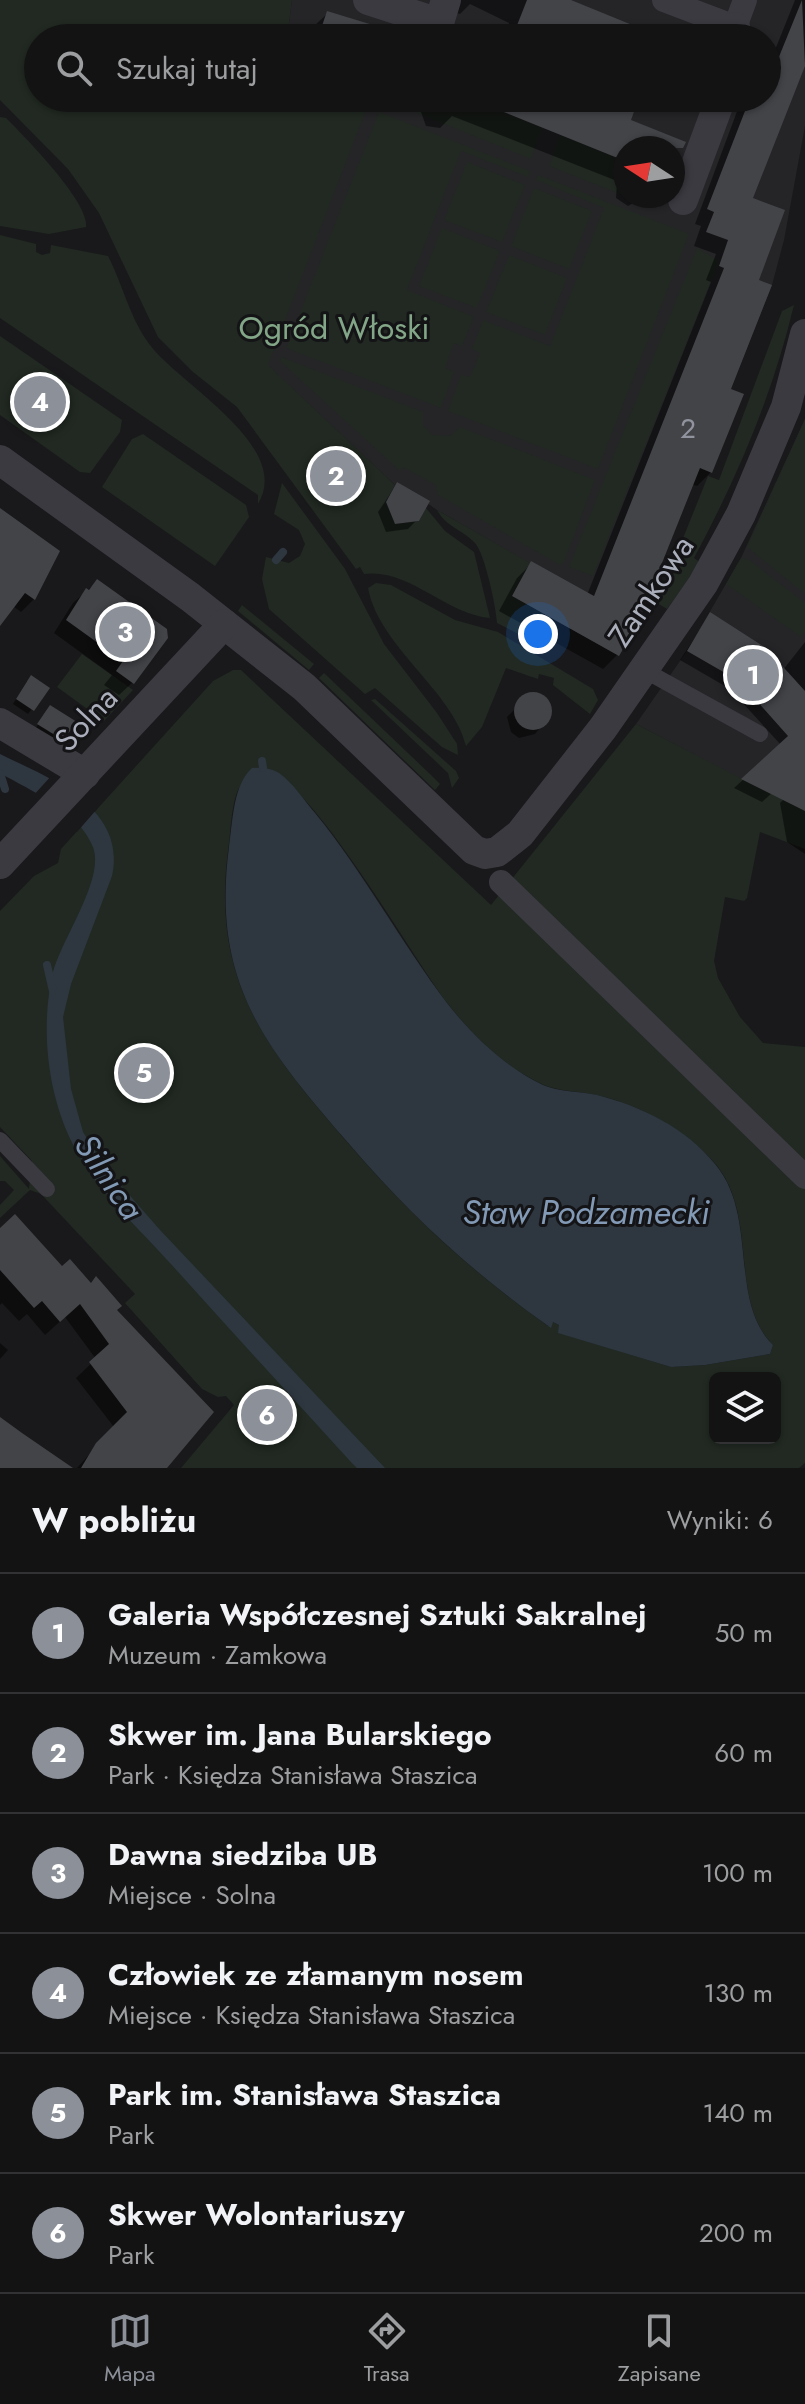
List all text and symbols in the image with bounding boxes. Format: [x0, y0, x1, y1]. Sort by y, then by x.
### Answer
search box [24, 24, 781, 112]
icon: search [52, 46, 96, 90]
text: Szukaj tutaj [116, 47, 258, 90]
north arrow [613, 136, 685, 208]
park label: Ogród Włoski [238, 305, 430, 351]
pin: 4 [14, 372, 66, 432]
house number: 2 [680, 408, 696, 449]
pin: 2 [310, 446, 362, 506]
street label: Zamkowa [597, 526, 705, 656]
pin: 3 [99, 602, 151, 662]
your location [518, 614, 558, 654]
pin: 1 [727, 645, 779, 705]
street label: Solna [44, 676, 128, 762]
pin: 5 [118, 1043, 170, 1103]
water label: Silnica [62, 1124, 156, 1230]
water label: Staw Podzamecki [463, 1188, 711, 1237]
map controls [709, 1372, 781, 1444]
button: layers [709, 1372, 781, 1444]
pin: 6 [241, 1385, 293, 1445]
text: W pobliżu [32, 1496, 196, 1545]
text: Wyniki: 6 [667, 1501, 773, 1539]
text: Galeria Współczesnej Sztuki Sakralnej [108, 1593, 646, 1636]
text: 1 [51, 1614, 65, 1652]
text: 50 m [715, 1614, 773, 1652]
text: Muzeum · Zamkowa [108, 1636, 327, 1674]
text: Skwer im. Jana Bularskiego [108, 1713, 492, 1756]
text: 2 [49, 1734, 67, 1772]
text: 60 m [714, 1734, 773, 1772]
text: Park · Księdza Stanisława Staszica [108, 1756, 478, 1794]
text: Dawna siedziba UB [108, 1833, 378, 1876]
text: 3 [50, 1854, 66, 1892]
text: 100 m [702, 1854, 773, 1892]
text: Miejsce · Solna [108, 1876, 276, 1914]
text: Człowiek ze złamanym nosem [108, 1953, 524, 1996]
text: 4 [49, 1974, 67, 2012]
text: 130 m [703, 1974, 773, 2012]
text: Miejsce · Księdza Stanisława Staszica [108, 1996, 515, 2034]
text: Park im. Stanisława Staszica [108, 2073, 501, 2116]
text: 5 [50, 2094, 66, 2132]
text: 140 m [702, 2094, 773, 2132]
text: Park [108, 2116, 154, 2154]
text: Skwer Wolontariuszy [108, 2193, 405, 2236]
text: 6 [49, 2214, 67, 2252]
text: 200 m [699, 2214, 773, 2252]
text: Park [108, 2236, 154, 2274]
tab: Mapa [104, 2309, 156, 2389]
tab: Trasa [364, 2309, 410, 2389]
tab: Zapisane [618, 2309, 701, 2389]

